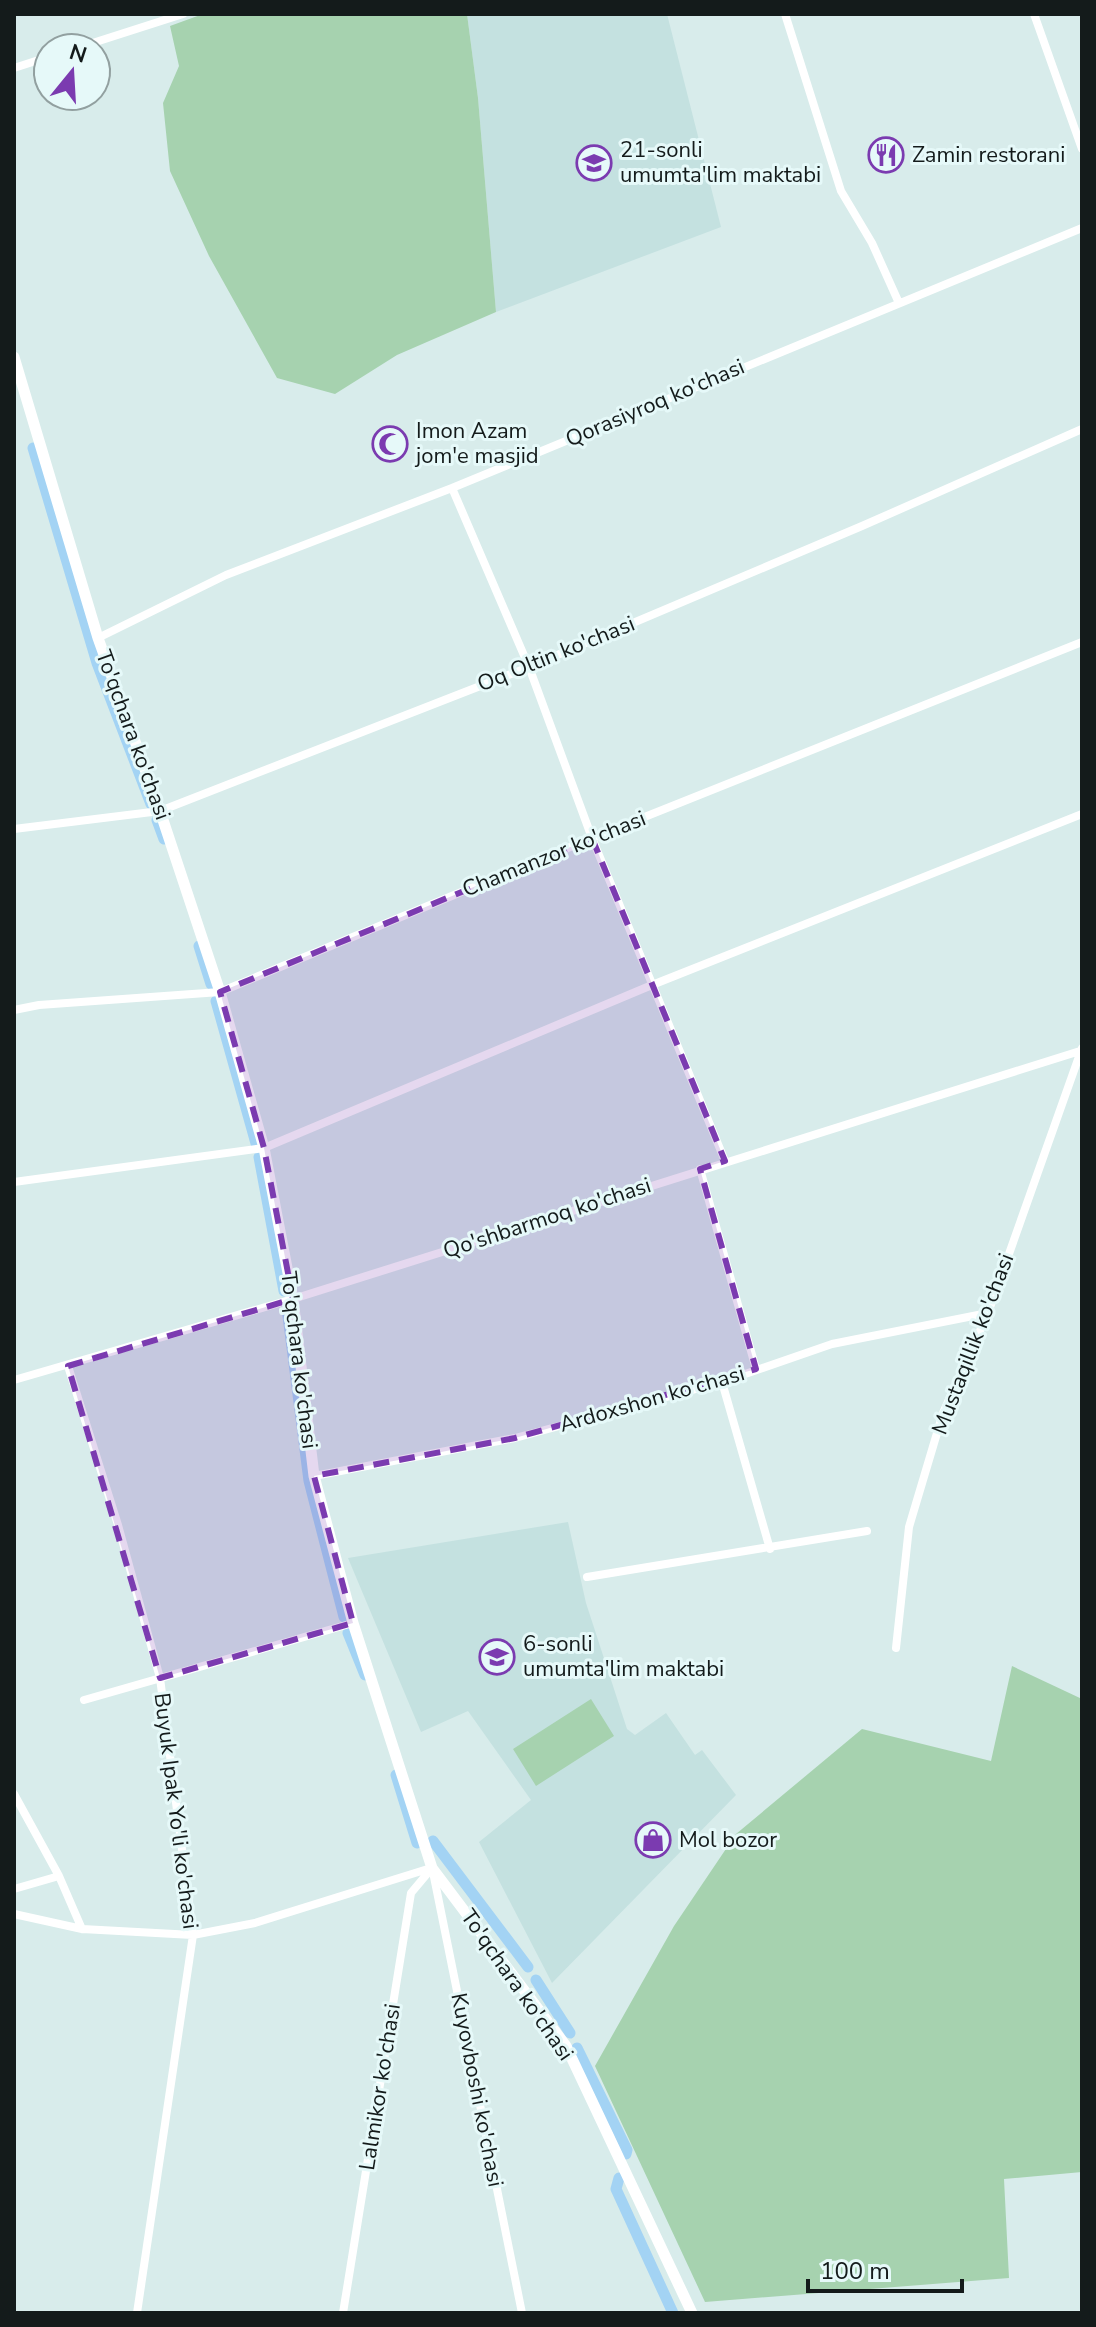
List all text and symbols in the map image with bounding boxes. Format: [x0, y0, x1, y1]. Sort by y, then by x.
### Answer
north arrow [32, 32, 112, 112]
text: N [65, 37, 90, 71]
place label: 21-sonli umumta'lim maktabi [620, 135, 821, 190]
restaurant icon: Zamin restorani [867, 136, 905, 174]
place label: Zamin restorani [912, 140, 1065, 170]
school or university icon: 21-sonli umumta'lim maktabi [575, 144, 613, 182]
street label: Qorasiyroq ko'chasi [561, 352, 749, 454]
place label: Imon Azam jom'e masjid [414, 416, 539, 471]
mosque icon: Imon Azam jom'e masjid [371, 425, 409, 463]
street label: Oq Oltin ko'chasi [473, 609, 639, 699]
street label: To'qchara ko'chasi [88, 646, 178, 824]
street label: Chamanzor ko'chasi [458, 803, 650, 905]
street label: Qo'shbarmoq ko'chasi [439, 1170, 655, 1266]
street label: Mustaqillik ko'chasi [925, 1249, 1021, 1439]
street label: To'qchara ko'chasi [273, 1269, 325, 1451]
street label: Ardoxshon ko'chasi [556, 1358, 748, 1440]
place label: 6-sonli umumta'lim maktabi [523, 1629, 724, 1684]
school or university icon: 6-sonli umumta'lim maktabi [478, 1638, 516, 1676]
street label: Buyuk Ipak Yo'li ko'chasi [147, 1691, 205, 1931]
shop icon: Mol bozor [634, 1821, 672, 1859]
place label: Mol bozor [679, 1825, 777, 1855]
street label: To'qchara ko'chasi [453, 1903, 581, 2067]
street label: Kuyovboshi ko'chasi [443, 1990, 511, 2190]
street label: Lalmikor ko'chasi [352, 2001, 408, 2173]
scale bar [808, 2243, 962, 2293]
text: 100 m [820, 2255, 890, 2287]

